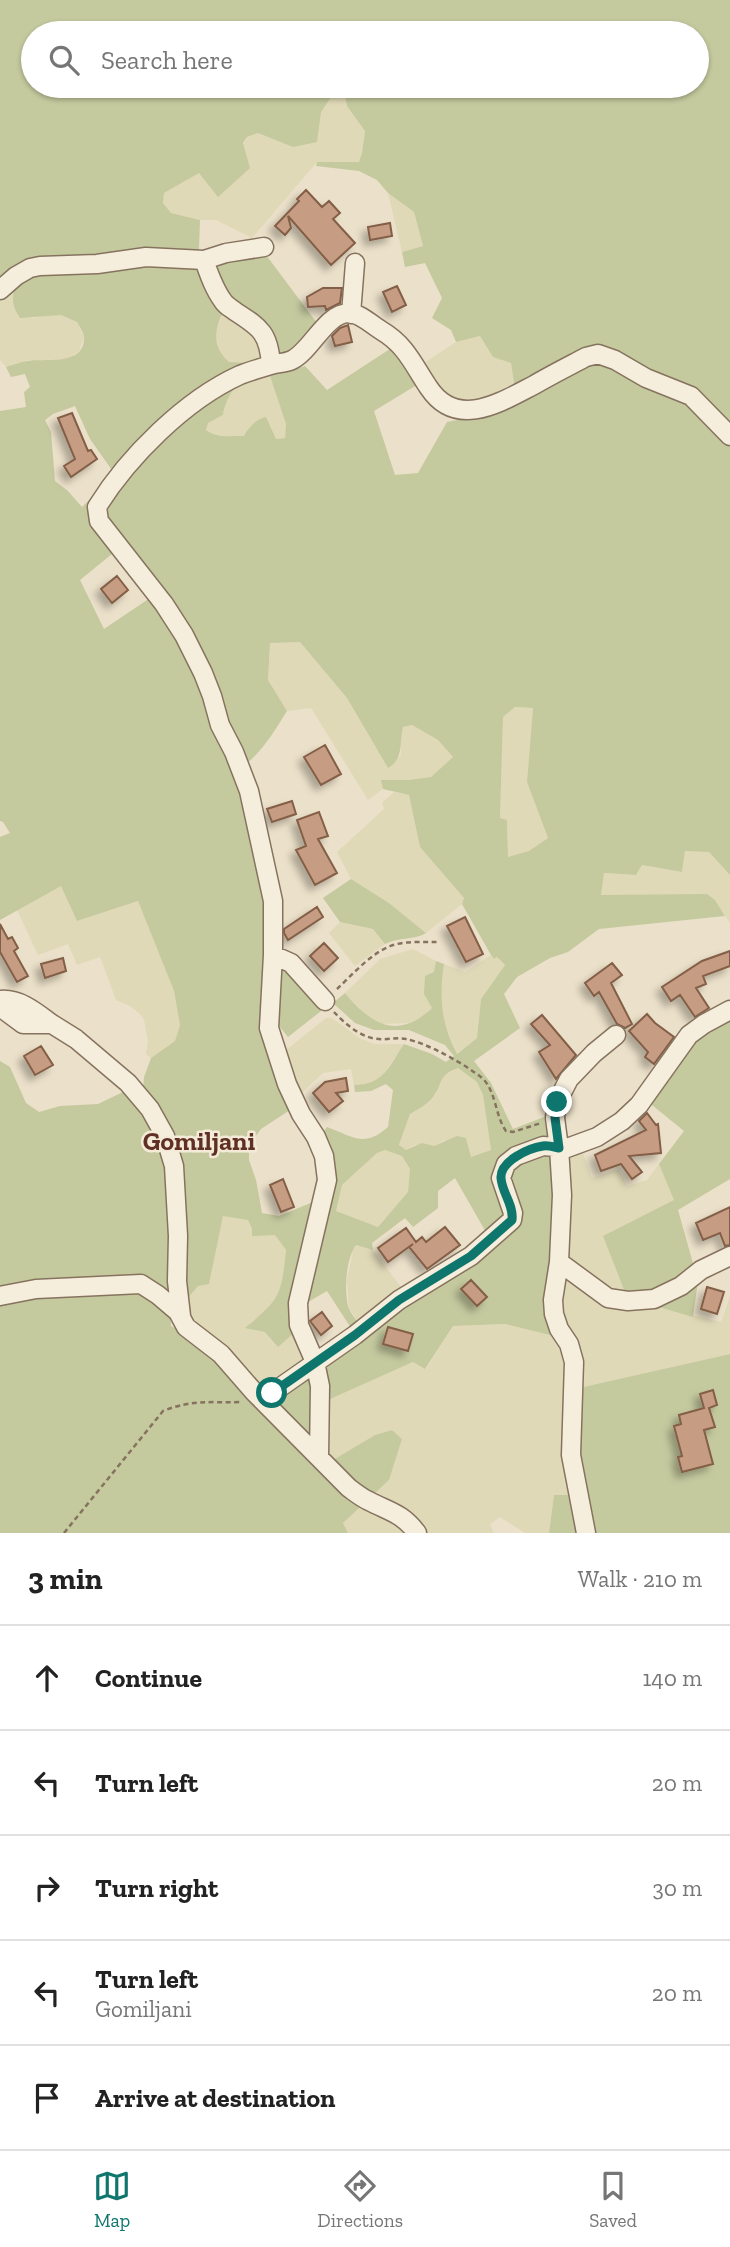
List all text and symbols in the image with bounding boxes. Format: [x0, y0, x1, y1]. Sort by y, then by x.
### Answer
search box [21, 21, 709, 98]
icon: search [45, 41, 83, 79]
text: Search here [101, 44, 233, 76]
route end [541, 1086, 572, 1117]
district label: Gomiljani [143, 1125, 255, 1157]
route start [256, 1377, 287, 1408]
text: 3 min [28, 1561, 103, 1597]
text: Walk · 210 m [578, 1565, 702, 1593]
icon: ahead [28, 1659, 66, 1697]
text: Continue [95, 1662, 202, 1694]
text: 140 m [642, 1664, 702, 1692]
icon: left [28, 1764, 66, 1802]
text: Turn left [95, 1767, 198, 1799]
text: 20 m [652, 1769, 702, 1797]
icon: right [28, 1869, 66, 1907]
text: Turn right [95, 1872, 218, 1904]
text: 30 m [652, 1874, 702, 1902]
text: Turn left [95, 1963, 198, 1995]
icon: left [28, 1974, 66, 2012]
text: 20 m [652, 1979, 702, 2007]
text: Gomiljani [95, 1995, 192, 2023]
icon: arrive [28, 2079, 66, 2117]
text: Arrive at destination [95, 2082, 335, 2114]
tab: Map [93, 2167, 131, 2232]
tab: Directions [317, 2167, 403, 2232]
tab: Saved [589, 2167, 637, 2232]

